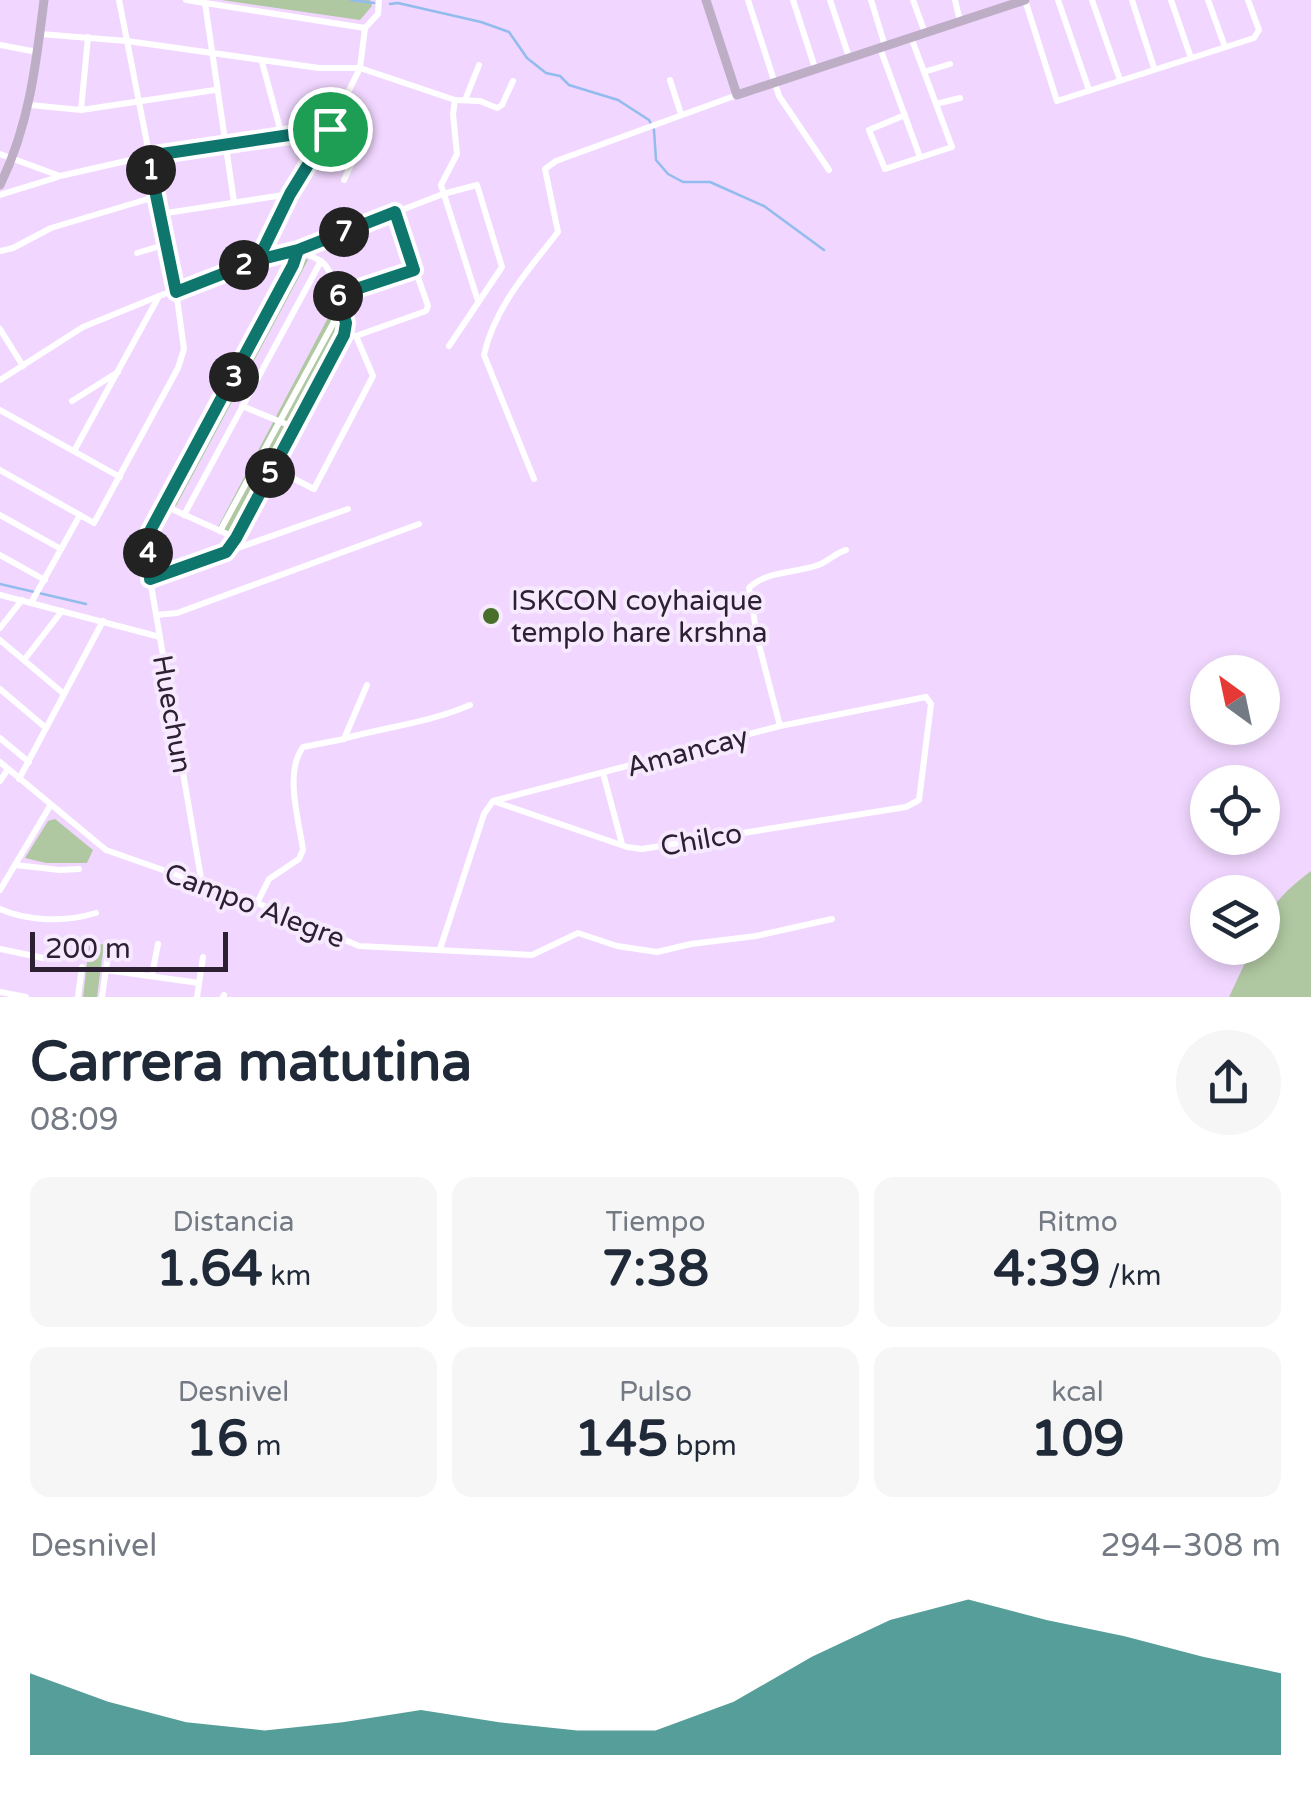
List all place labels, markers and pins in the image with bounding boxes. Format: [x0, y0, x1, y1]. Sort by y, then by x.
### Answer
pin [288, 87, 373, 172]
pin: 1 [126, 145, 176, 195]
pin: 7 [319, 207, 369, 257]
pin: 2 [219, 240, 269, 290]
pin: 6 [313, 271, 363, 321]
pin: 3 [209, 352, 259, 402]
pin: 5 [245, 448, 295, 498]
pin: 4 [123, 528, 173, 578]
place label: ISKCON coyhaique templo hare krshna [511, 584, 767, 650]
marker: ISKCON coyhaique templo hare krshna [480, 605, 502, 627]

